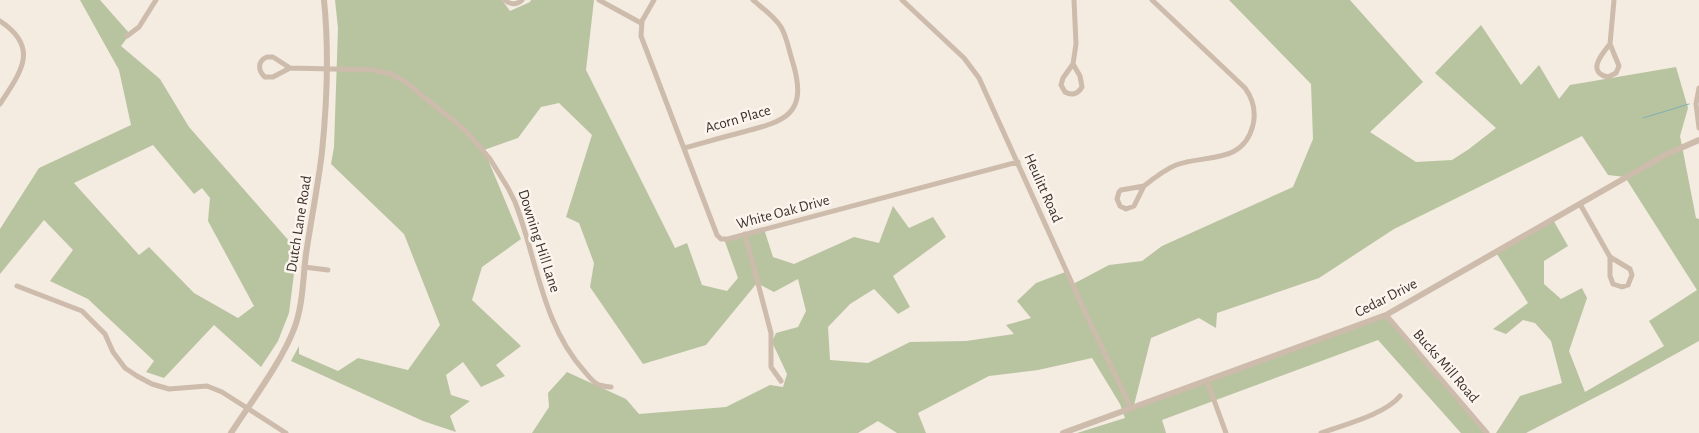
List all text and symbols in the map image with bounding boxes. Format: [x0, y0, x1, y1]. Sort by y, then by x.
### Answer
street label: Acorn Place [703, 102, 773, 136]
street label: Heulitt Road [1021, 151, 1065, 225]
street label: Dutch Lane Road [284, 174, 314, 274]
street label: Downing Hill Lane [515, 188, 563, 294]
street label: White Oak Drive [735, 192, 831, 232]
street label: Cedar Drive [1353, 276, 1420, 320]
street label: Bucks Mill Road [1410, 327, 1482, 406]

